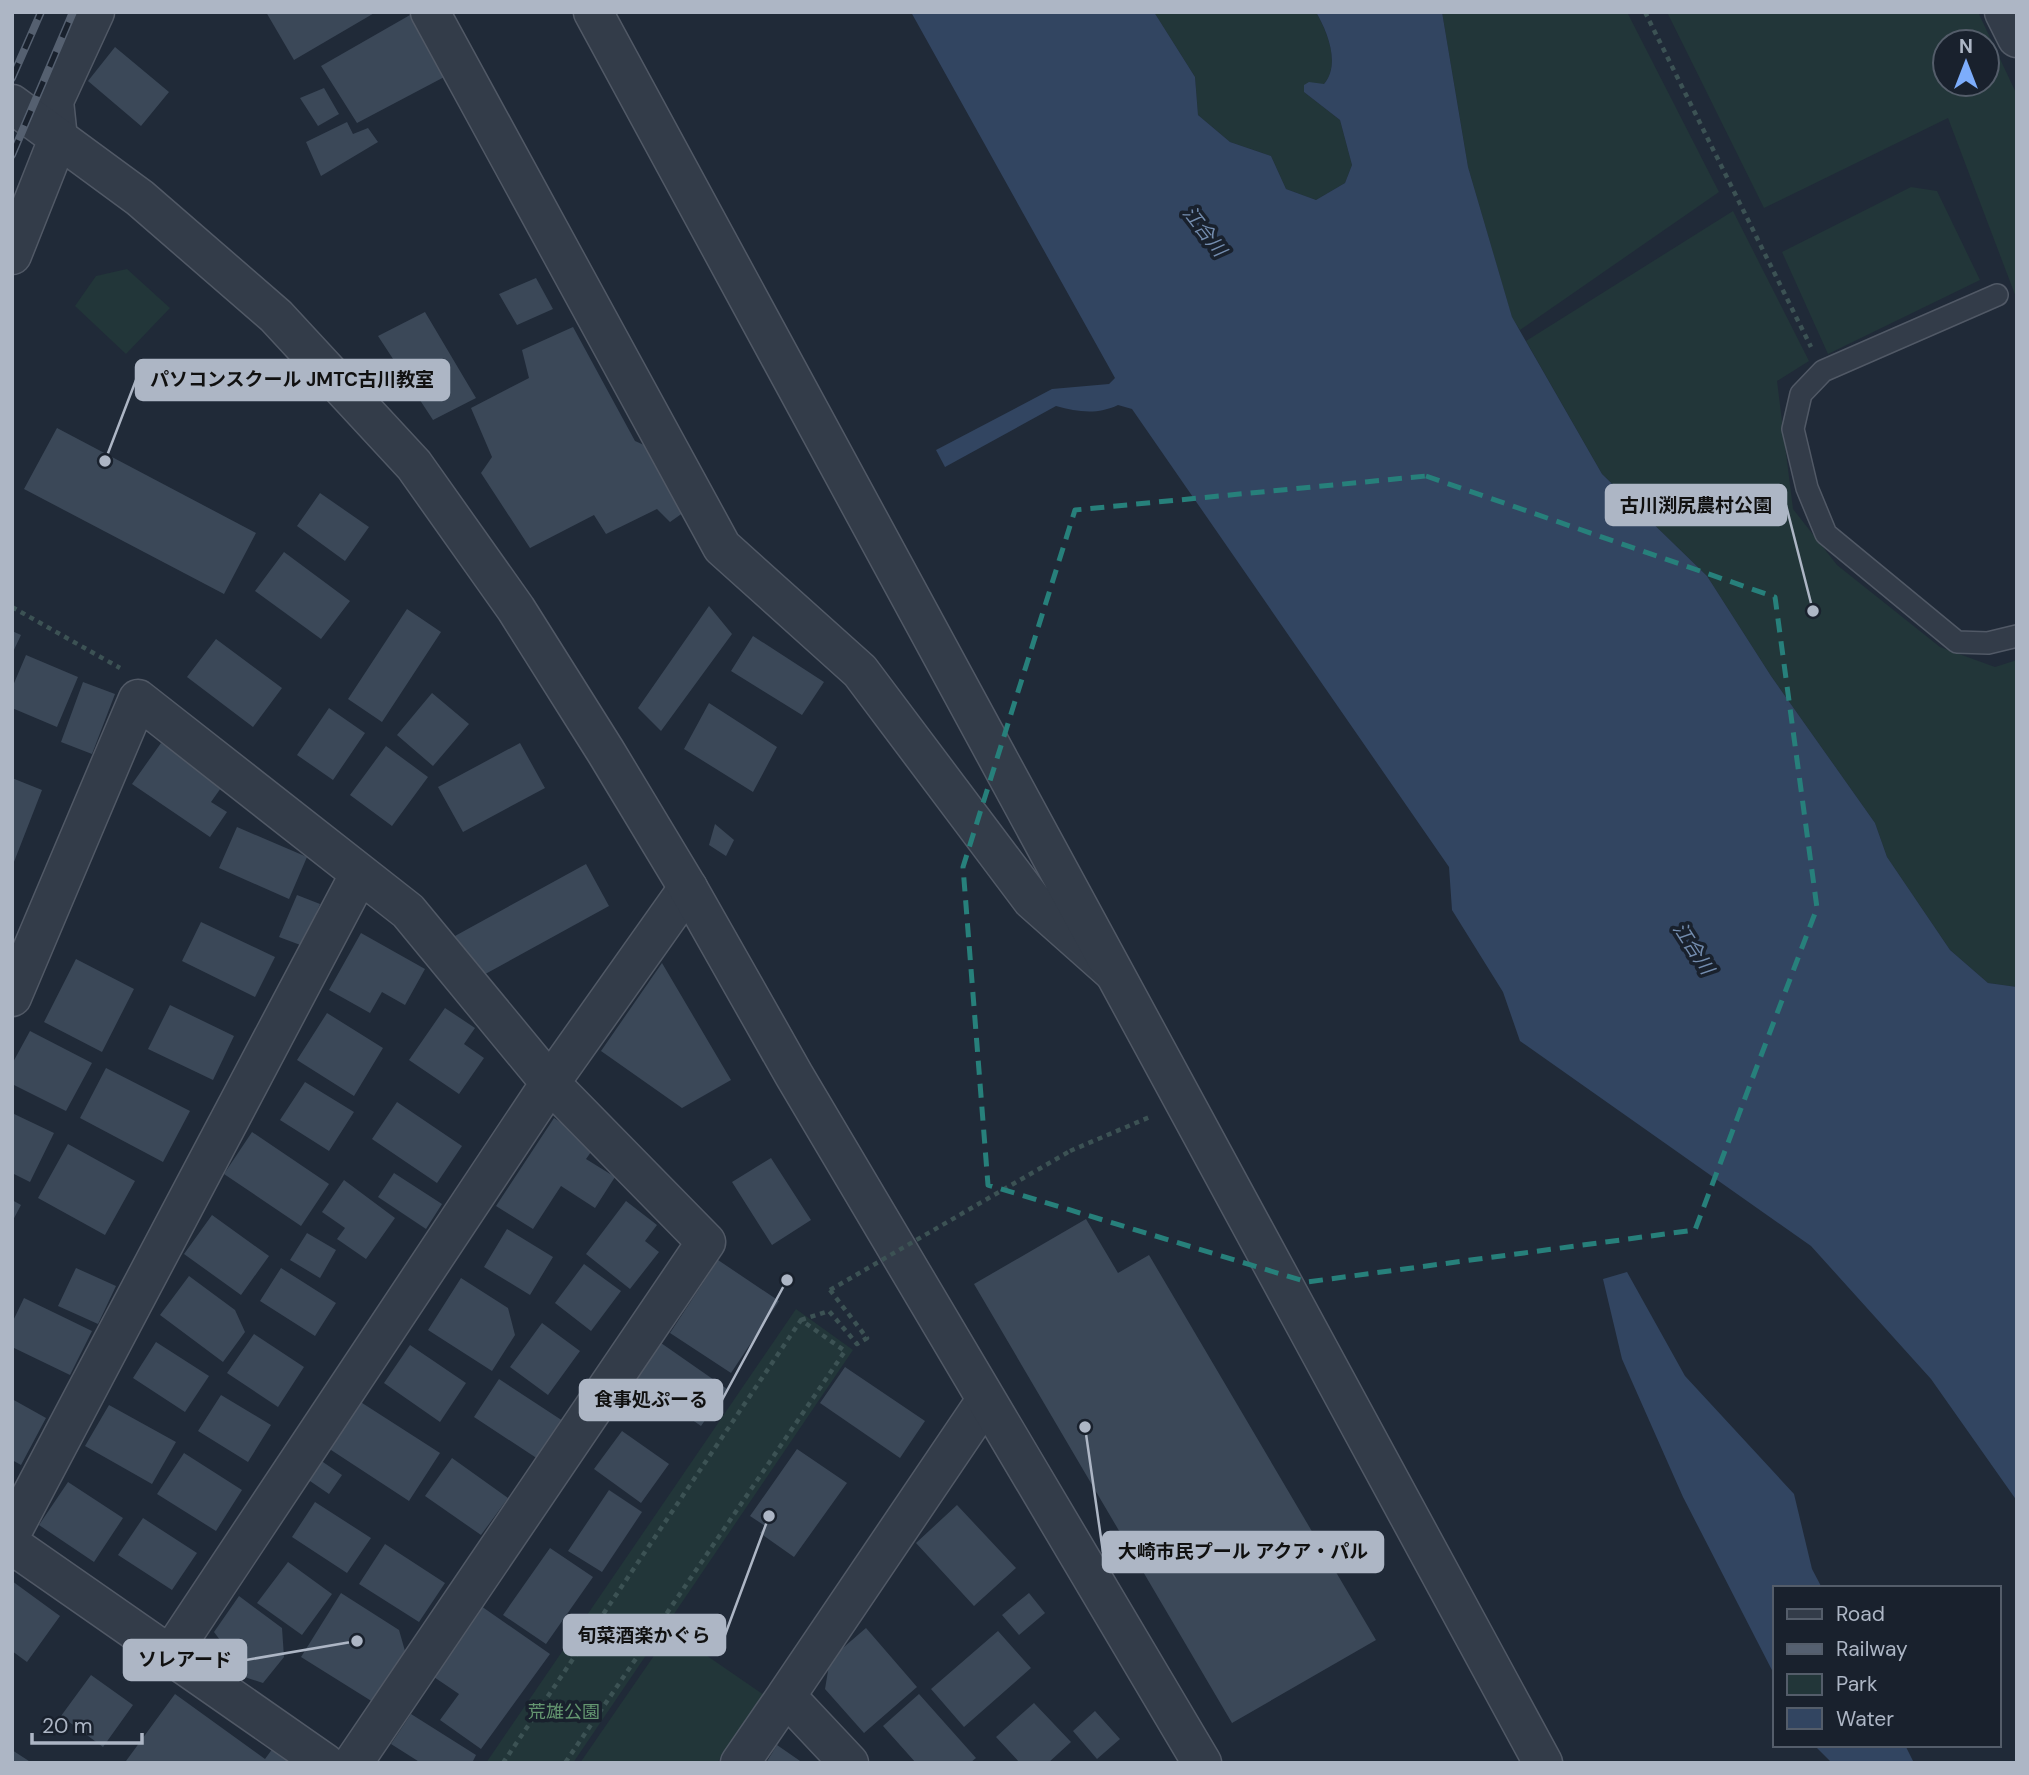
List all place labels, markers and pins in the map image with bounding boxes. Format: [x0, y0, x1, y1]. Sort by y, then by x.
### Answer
callout: パソコンスクール JMTC古川教室 [136, 360, 449, 400]
callout: 古川渕尻農村公園 [1606, 485, 1786, 525]
callout: 食事処ぷーる [580, 1380, 722, 1420]
callout: 大崎市民プール アクア・パル [1103, 1532, 1383, 1572]
callout: 旬菜酒楽かぐら [564, 1615, 725, 1655]
callout: ソレアード [124, 1640, 246, 1680]

